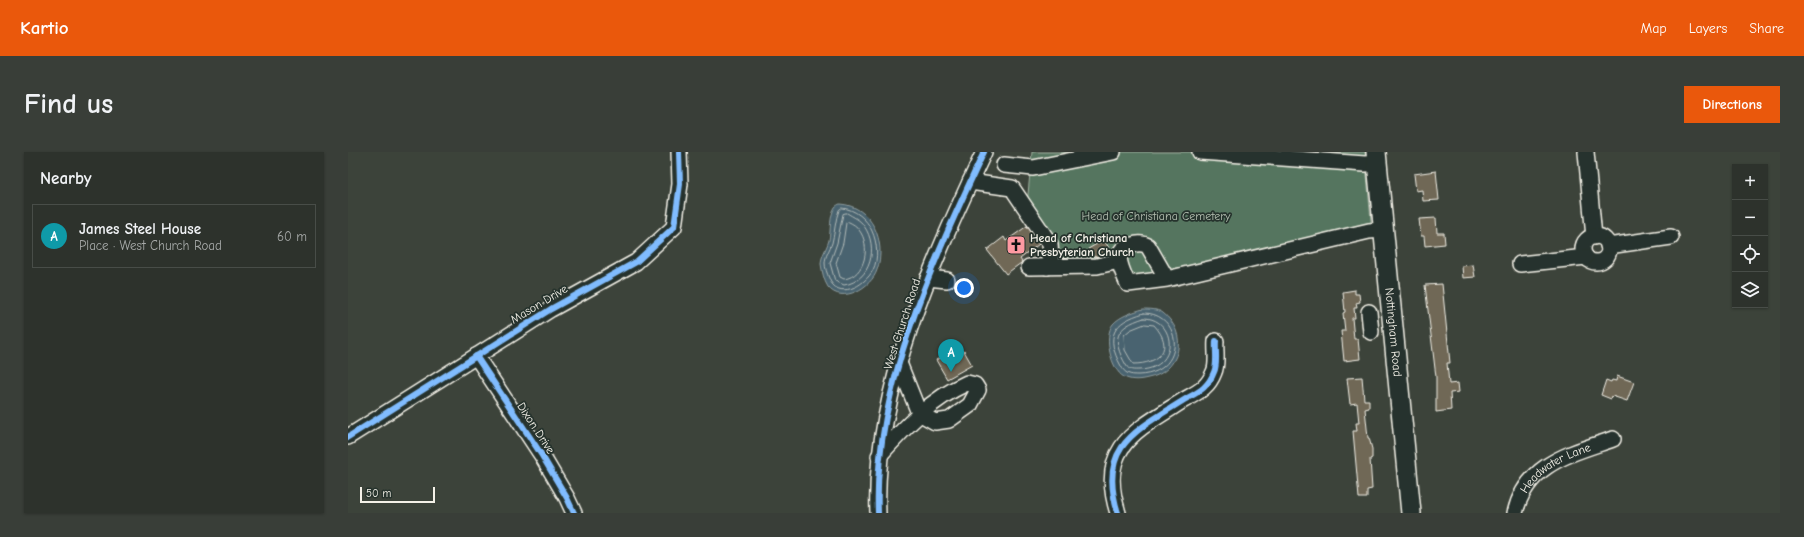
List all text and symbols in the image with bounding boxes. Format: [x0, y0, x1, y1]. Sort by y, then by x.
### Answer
text: Kartio [20, 17, 69, 39]
text: Map [1640, 20, 1667, 37]
text: Layers [1689, 20, 1727, 37]
text: Share [1749, 20, 1784, 37]
button: Directions [1684, 86, 1780, 123]
text: Find us [24, 88, 113, 120]
map controls [1732, 164, 1768, 308]
button: + [1732, 164, 1768, 200]
text: Nearby [40, 169, 91, 188]
button: − [1732, 200, 1768, 236]
park label: Head of Christiana Cemetery [1082, 209, 1231, 223]
text: James Steel House [79, 220, 201, 238]
text: A [50, 229, 58, 244]
text: 60 m [277, 229, 307, 244]
place label: Head of Christiana Presbyterian Church [1030, 231, 1134, 259]
church icon: Head of Christiana Presbyterian Church [1005, 234, 1027, 256]
button: locate [1732, 236, 1768, 272]
text: Place · West Church Road [79, 238, 222, 253]
button: layers [1732, 272, 1768, 308]
street label: West Church Road [881, 277, 923, 371]
your location [954, 278, 974, 298]
street label: Mason Drive [508, 282, 570, 326]
street label: Nottingham Road [1382, 287, 1405, 377]
pin: A [938, 339, 964, 372]
street label: Dixon Drive [514, 400, 558, 456]
street label: Headwater Lane [1517, 440, 1592, 496]
scale bar [360, 485, 435, 504]
text: 50 m [366, 487, 391, 500]

